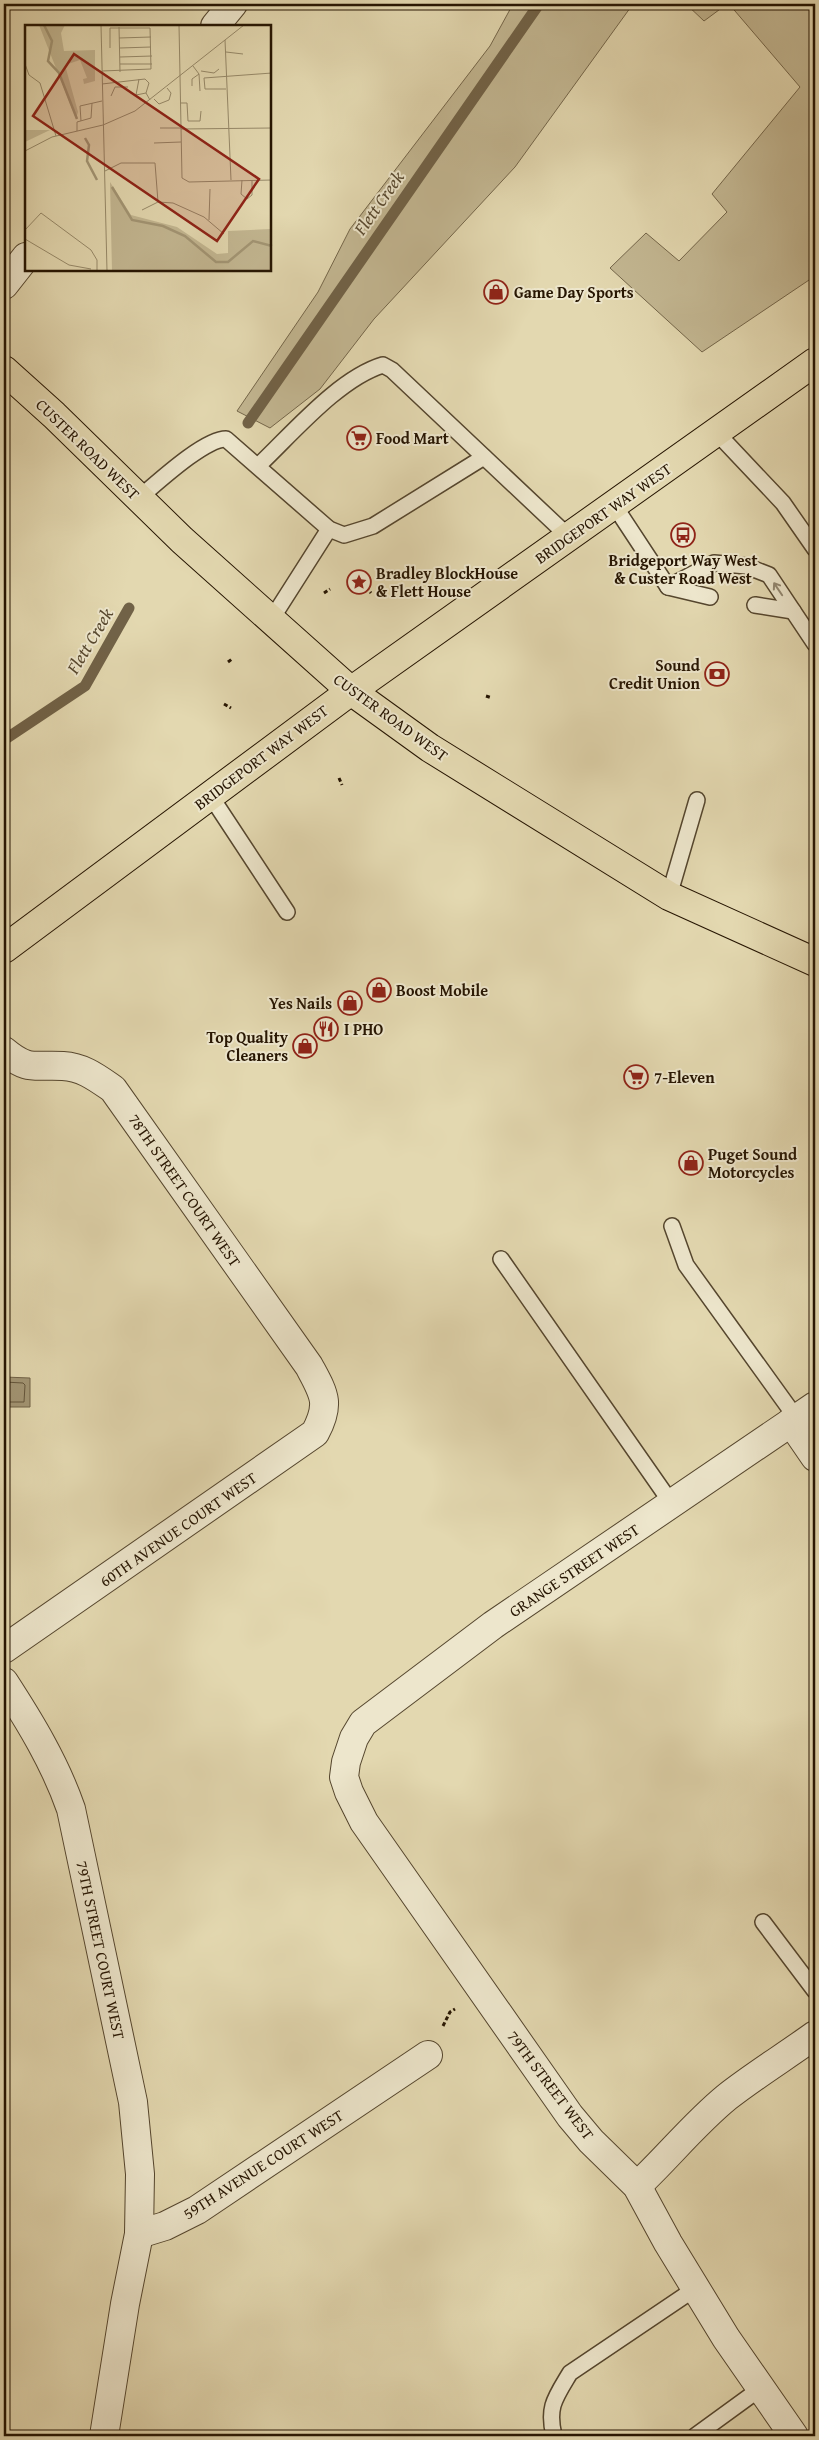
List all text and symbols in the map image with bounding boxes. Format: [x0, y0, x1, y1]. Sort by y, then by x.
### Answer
inset map [25, 25, 271, 271]
water label: Flett Creek [346, 165, 411, 241]
shop icon: Game Day Sports [483, 279, 509, 305]
place label: Game Day Sports [514, 280, 634, 304]
street label: CUSTER ROAD WEST [30, 393, 146, 505]
supermarket icon: Food Mart [346, 425, 372, 451]
place label: Food Mart [376, 426, 449, 450]
street label: BRIDGEPORT WAY WEST [530, 457, 676, 569]
bus stop icon: Bridgeport Way West & Custer Road West [670, 522, 696, 548]
place label: Bridgeport Way West & Custer Road West [609, 548, 757, 590]
place label: Bradley BlockHouse & Flett House [376, 561, 518, 603]
place icon: Bradley BlockHouse & Flett House [346, 569, 372, 595]
one-way arrow [773, 583, 783, 597]
water label: Flett Creek [59, 602, 120, 680]
place label: Sound Credit Union [609, 653, 701, 695]
bank icon: Sound Credit Union [704, 661, 730, 687]
street label: CUSTER ROAD WEST [329, 667, 453, 767]
street label: BRIDGEPORT WAY WEST [189, 699, 333, 815]
shop icon: Boost Mobile [366, 977, 392, 1003]
place label: Boost Mobile [396, 978, 488, 1002]
shop icon: Yes Nails [337, 990, 363, 1016]
place label: Yes Nails [269, 991, 332, 1015]
restaurant icon: I PHO [313, 1016, 339, 1042]
place label: I PHO [344, 1017, 383, 1041]
place label: Top Quality Cleaners [206, 1025, 289, 1067]
shop icon: Top Quality Cleaners [292, 1033, 318, 1059]
supermarket icon: 7-Eleven [623, 1064, 649, 1090]
place label: 7-Eleven [654, 1065, 715, 1089]
street label: 78TH STREET COURT WEST [123, 1109, 247, 1271]
place label: Puget Sound Motorcycles [708, 1142, 798, 1184]
shop icon: Puget Sound Motorcycles [678, 1150, 704, 1176]
street label: 60TH AVENUE COURT WEST [95, 1466, 261, 1592]
street label: GRANGE STREET WEST [504, 1517, 644, 1623]
street label: 79TH STREET COURT WEST [70, 1858, 132, 2042]
street label: 79TH STREET WEST [502, 2025, 600, 2145]
street label: 59TH AVENUE COURT WEST [178, 2103, 348, 2225]

